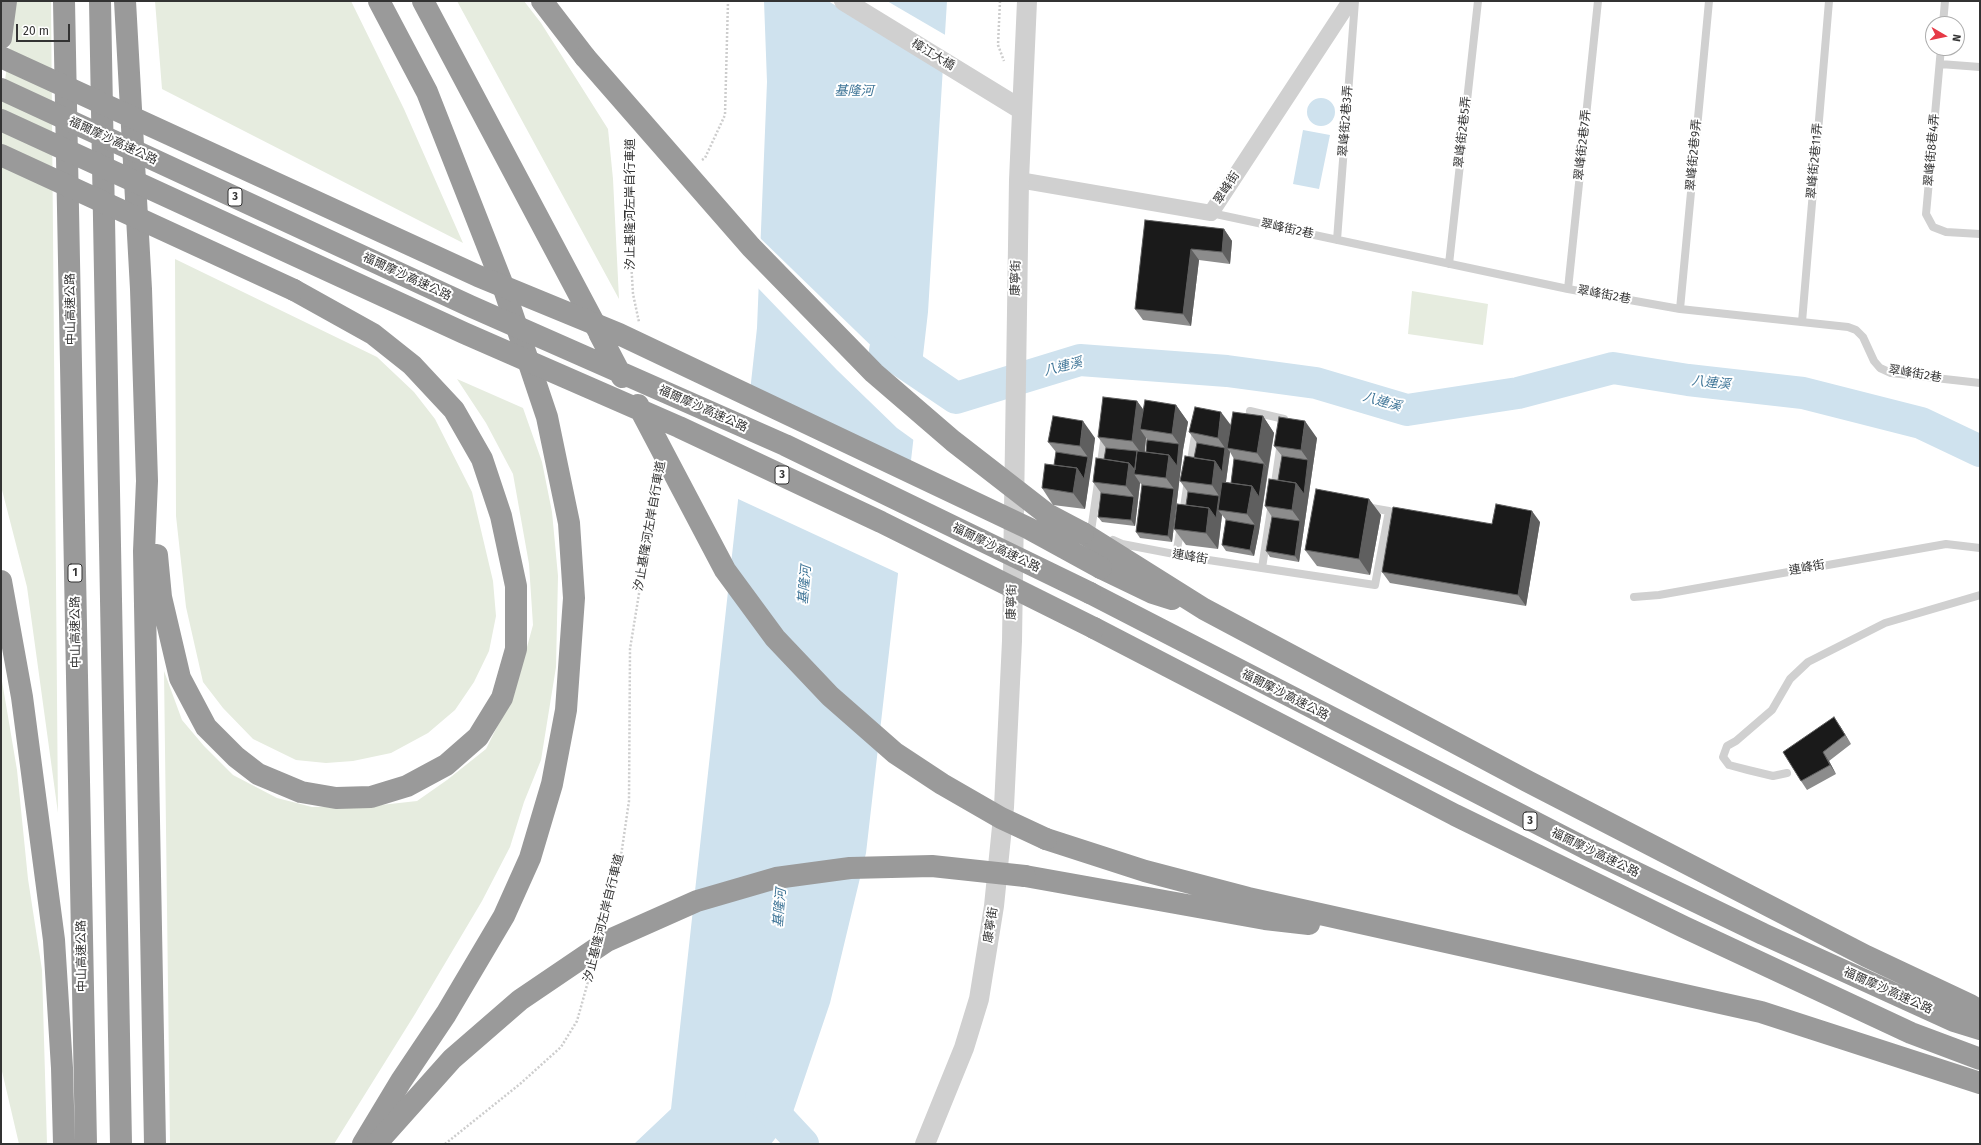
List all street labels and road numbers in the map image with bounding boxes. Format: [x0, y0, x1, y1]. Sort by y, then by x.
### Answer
street label: 樟江大橋 [909, 36, 957, 74]
street label: 翠峰街2巷3弄 [1336, 85, 1356, 157]
street label: 翠峰街2巷5弄 [1452, 95, 1474, 169]
street label: 翠峰街2巷7弄 [1572, 109, 1594, 181]
street label: 翠峰街8巷4弄 [1922, 113, 1942, 187]
street label: 福爾摩沙高速公路 [66, 114, 160, 168]
street label: 翠峰街2巷9弄 [1684, 118, 1704, 192]
street label: 翠峰街2巷11弄 [1805, 122, 1825, 200]
street label: 汐止基隆河左岸自行車道 [624, 138, 638, 270]
street label: 翠峰街 [1211, 169, 1243, 207]
road number: 3 [228, 188, 242, 206]
street label: 翠峰街2巷 [1259, 216, 1315, 242]
street label: 福爾摩沙高速公路 [360, 250, 454, 304]
street label: 康寧街 [1008, 260, 1024, 296]
street label: 中山高速公路 [63, 273, 79, 345]
street label: 翠峰街2巷 [1576, 283, 1632, 307]
street label: 翠峰街2巷 [1887, 363, 1943, 385]
street label: 福爾摩沙高速公路 [656, 383, 750, 435]
street label: 汐止基隆河左岸自行車道 [631, 460, 669, 592]
road number: 3 [775, 466, 789, 484]
street label: 福爾摩沙高速公路 [950, 520, 1042, 576]
street label: 連峰街 [1171, 547, 1209, 567]
street label: 連峰街 [1788, 558, 1826, 578]
road number: 1 [68, 564, 82, 582]
street label: 康寧街 [1004, 584, 1020, 620]
street label: 中山高速公路 [68, 596, 84, 668]
street label: 福爾摩沙高速公路 [1239, 667, 1331, 723]
road number: 3 [1523, 812, 1537, 830]
street label: 福爾摩沙高速公路 [1549, 825, 1641, 881]
street label: 汐止基隆河左岸自行車道 [581, 852, 627, 984]
street label: 康寧街 [981, 906, 1001, 944]
street label: 中山高速公路 [74, 920, 90, 992]
street label: 福爾摩沙高速公路 [1841, 965, 1935, 1017]

